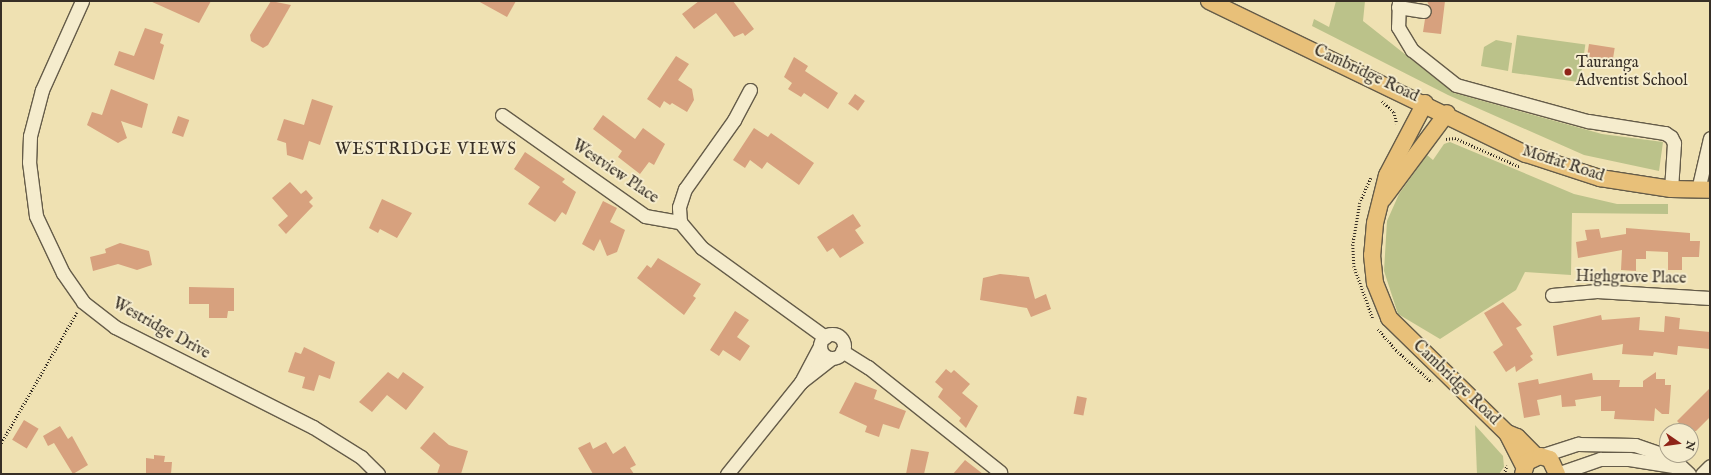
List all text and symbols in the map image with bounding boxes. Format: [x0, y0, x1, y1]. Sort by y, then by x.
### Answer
street label: Cambridge Road [1311, 41, 1421, 107]
place label: Tauranga Adventist School [1576, 53, 1688, 91]
marker: Tauranga Adventist School [1563, 67, 1573, 77]
street label: Westview Place [568, 136, 662, 208]
district label: WESTRIDGE VIEWS [335, 140, 517, 160]
street label: Moffat Road [1520, 142, 1606, 186]
street label: Highgrove Place [1575, 267, 1687, 289]
street label: Westridge Drive [109, 294, 213, 364]
street label: Cambridge Road [1409, 337, 1503, 429]
north arrow [1659, 423, 1699, 463]
text: N [1682, 439, 1698, 452]

